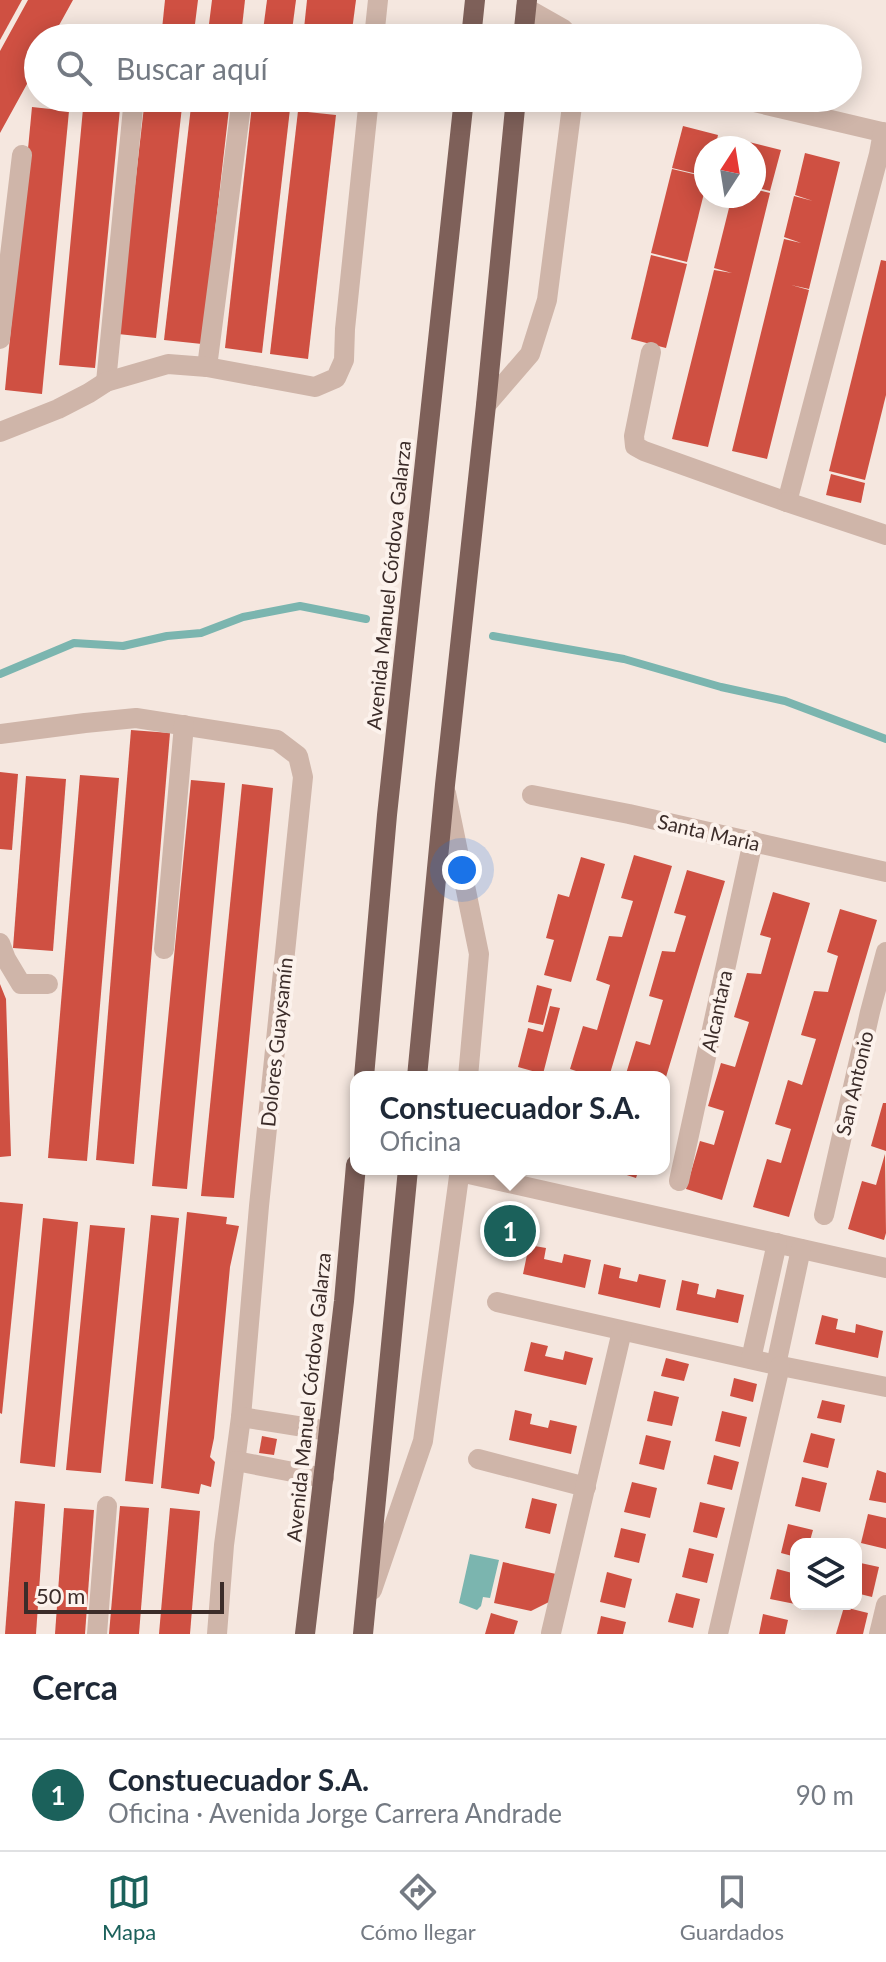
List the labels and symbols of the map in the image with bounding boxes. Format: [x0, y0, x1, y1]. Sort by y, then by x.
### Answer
north arrow [694, 136, 766, 208]
street label: Avenida Manuel Córdova Galarza [361, 439, 415, 731]
street label: Santa Maria [656, 809, 762, 855]
your location [442, 850, 482, 890]
street label: Dolores Guaysamín [255, 956, 297, 1128]
street label: Alcantara [696, 968, 736, 1054]
street label: San Antonio [830, 1028, 878, 1138]
pin: 1 [484, 1201, 536, 1261]
street label: Avenida Manuel Córdova Galarza [281, 1251, 335, 1543]
scale bar [24, 1578, 224, 1614]

